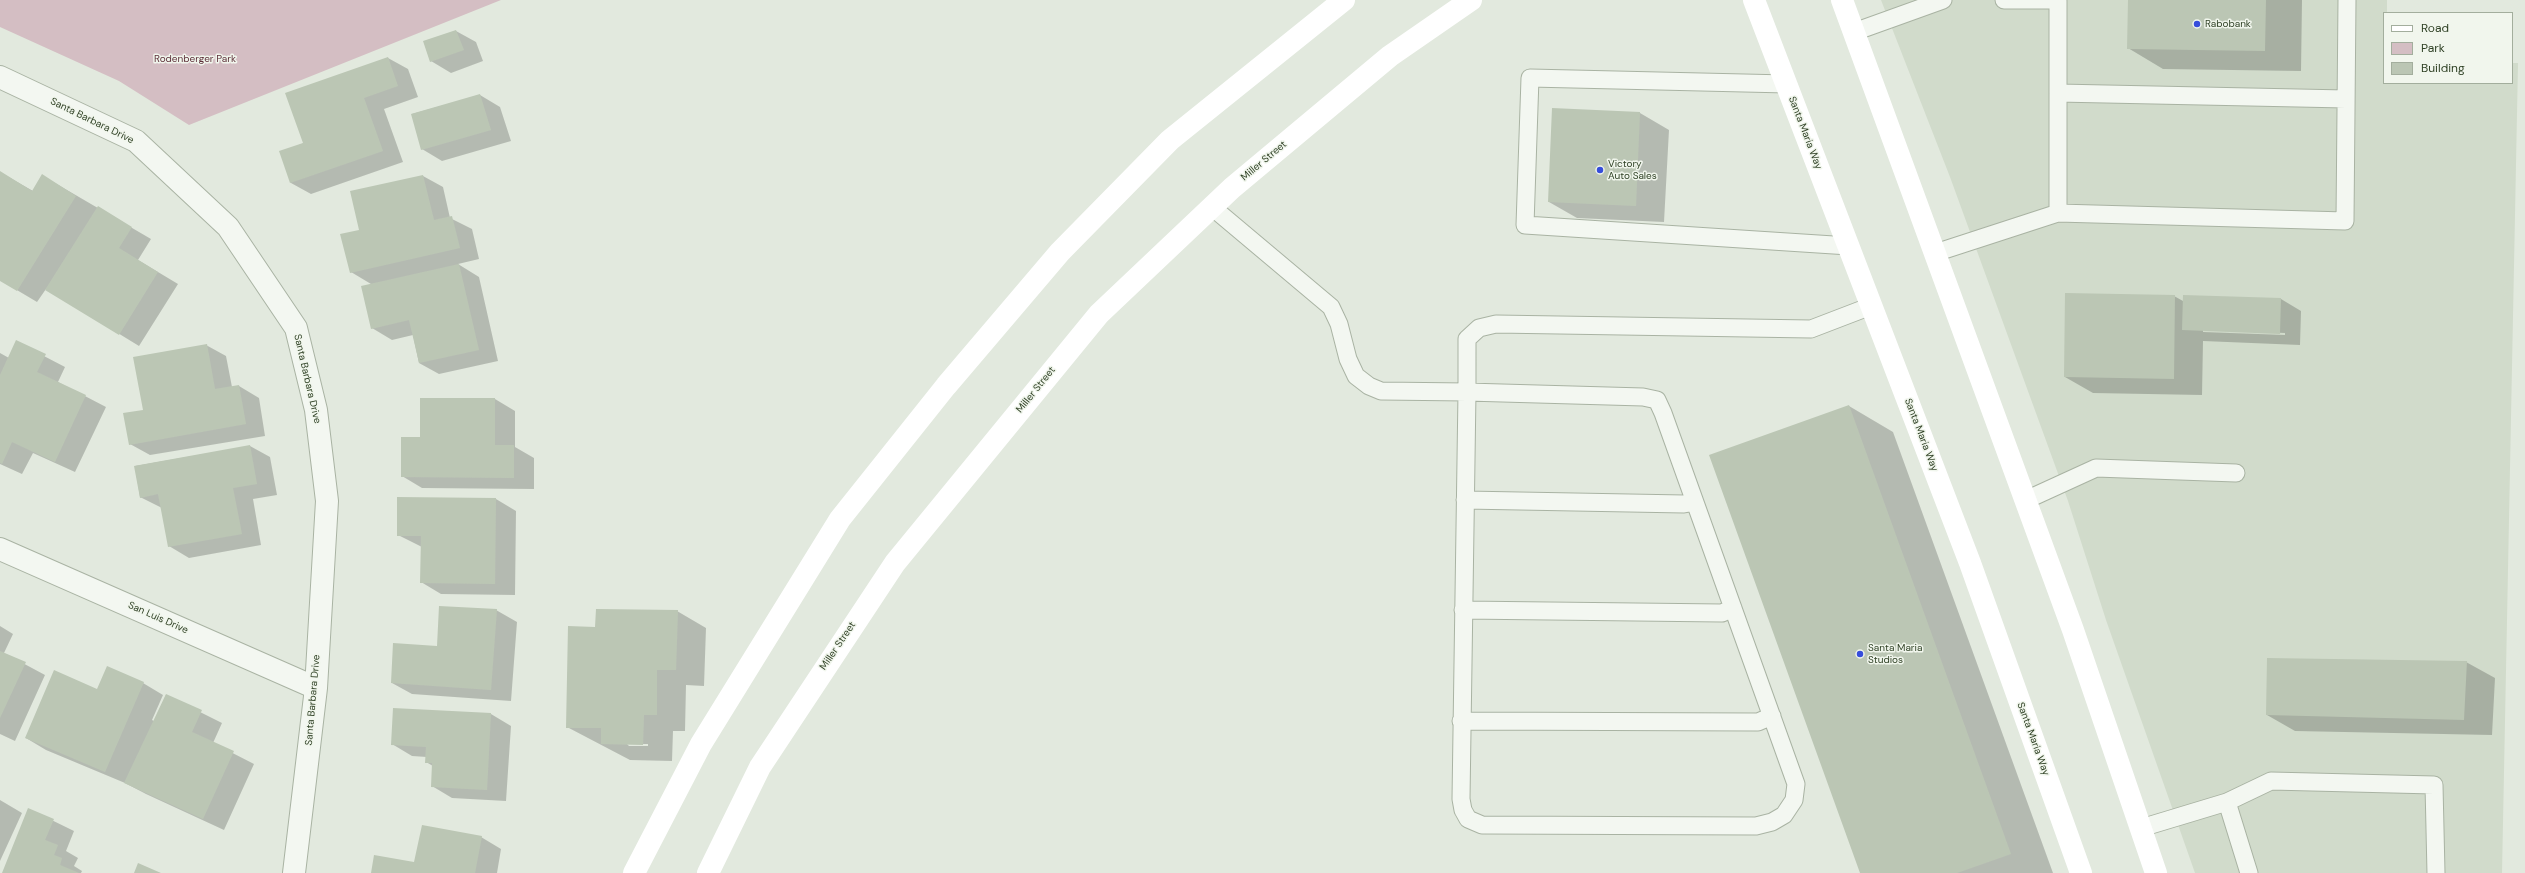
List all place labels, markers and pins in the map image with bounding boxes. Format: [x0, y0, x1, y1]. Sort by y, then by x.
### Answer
place label: Rabobank [2205, 18, 2251, 30]
marker: Rabobank [2192, 19, 2202, 29]
place label: Victory Auto Sales [1608, 158, 1657, 182]
marker: Victory Auto Sales [1595, 165, 1605, 175]
place label: Santa Maria Studios [1868, 642, 1922, 666]
marker: Santa Maria Studios [1855, 649, 1865, 659]

